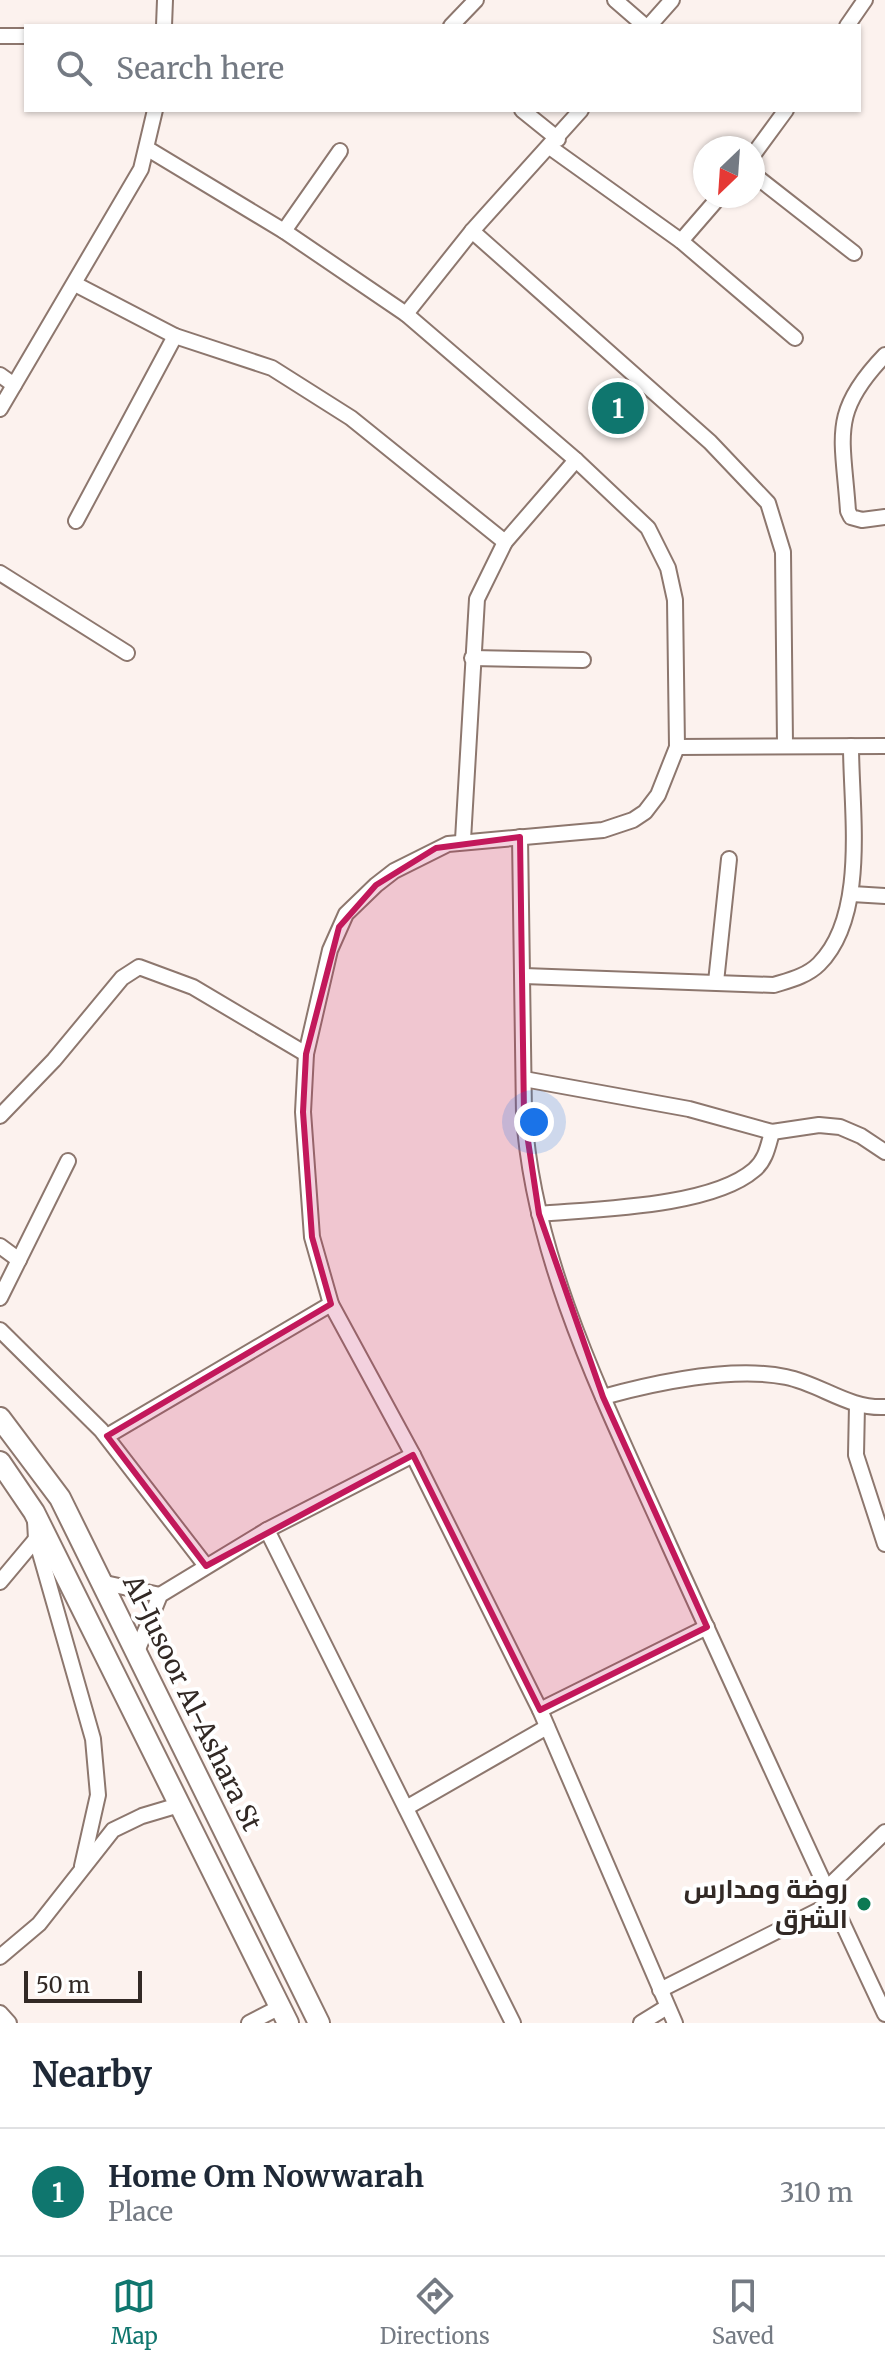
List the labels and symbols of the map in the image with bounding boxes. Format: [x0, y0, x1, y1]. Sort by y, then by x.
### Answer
north arrow [693, 136, 765, 208]
pin: 1 [592, 378, 644, 438]
your location [514, 1102, 554, 1142]
street label: Al-Jusoor Al-Ashara St [116, 1569, 269, 1836]
place label: روضة ومدارس الشرق [684, 1872, 848, 1935]
marker: روضة ومدارس الشرق [855, 1895, 873, 1913]
scale bar [24, 1967, 142, 2003]

